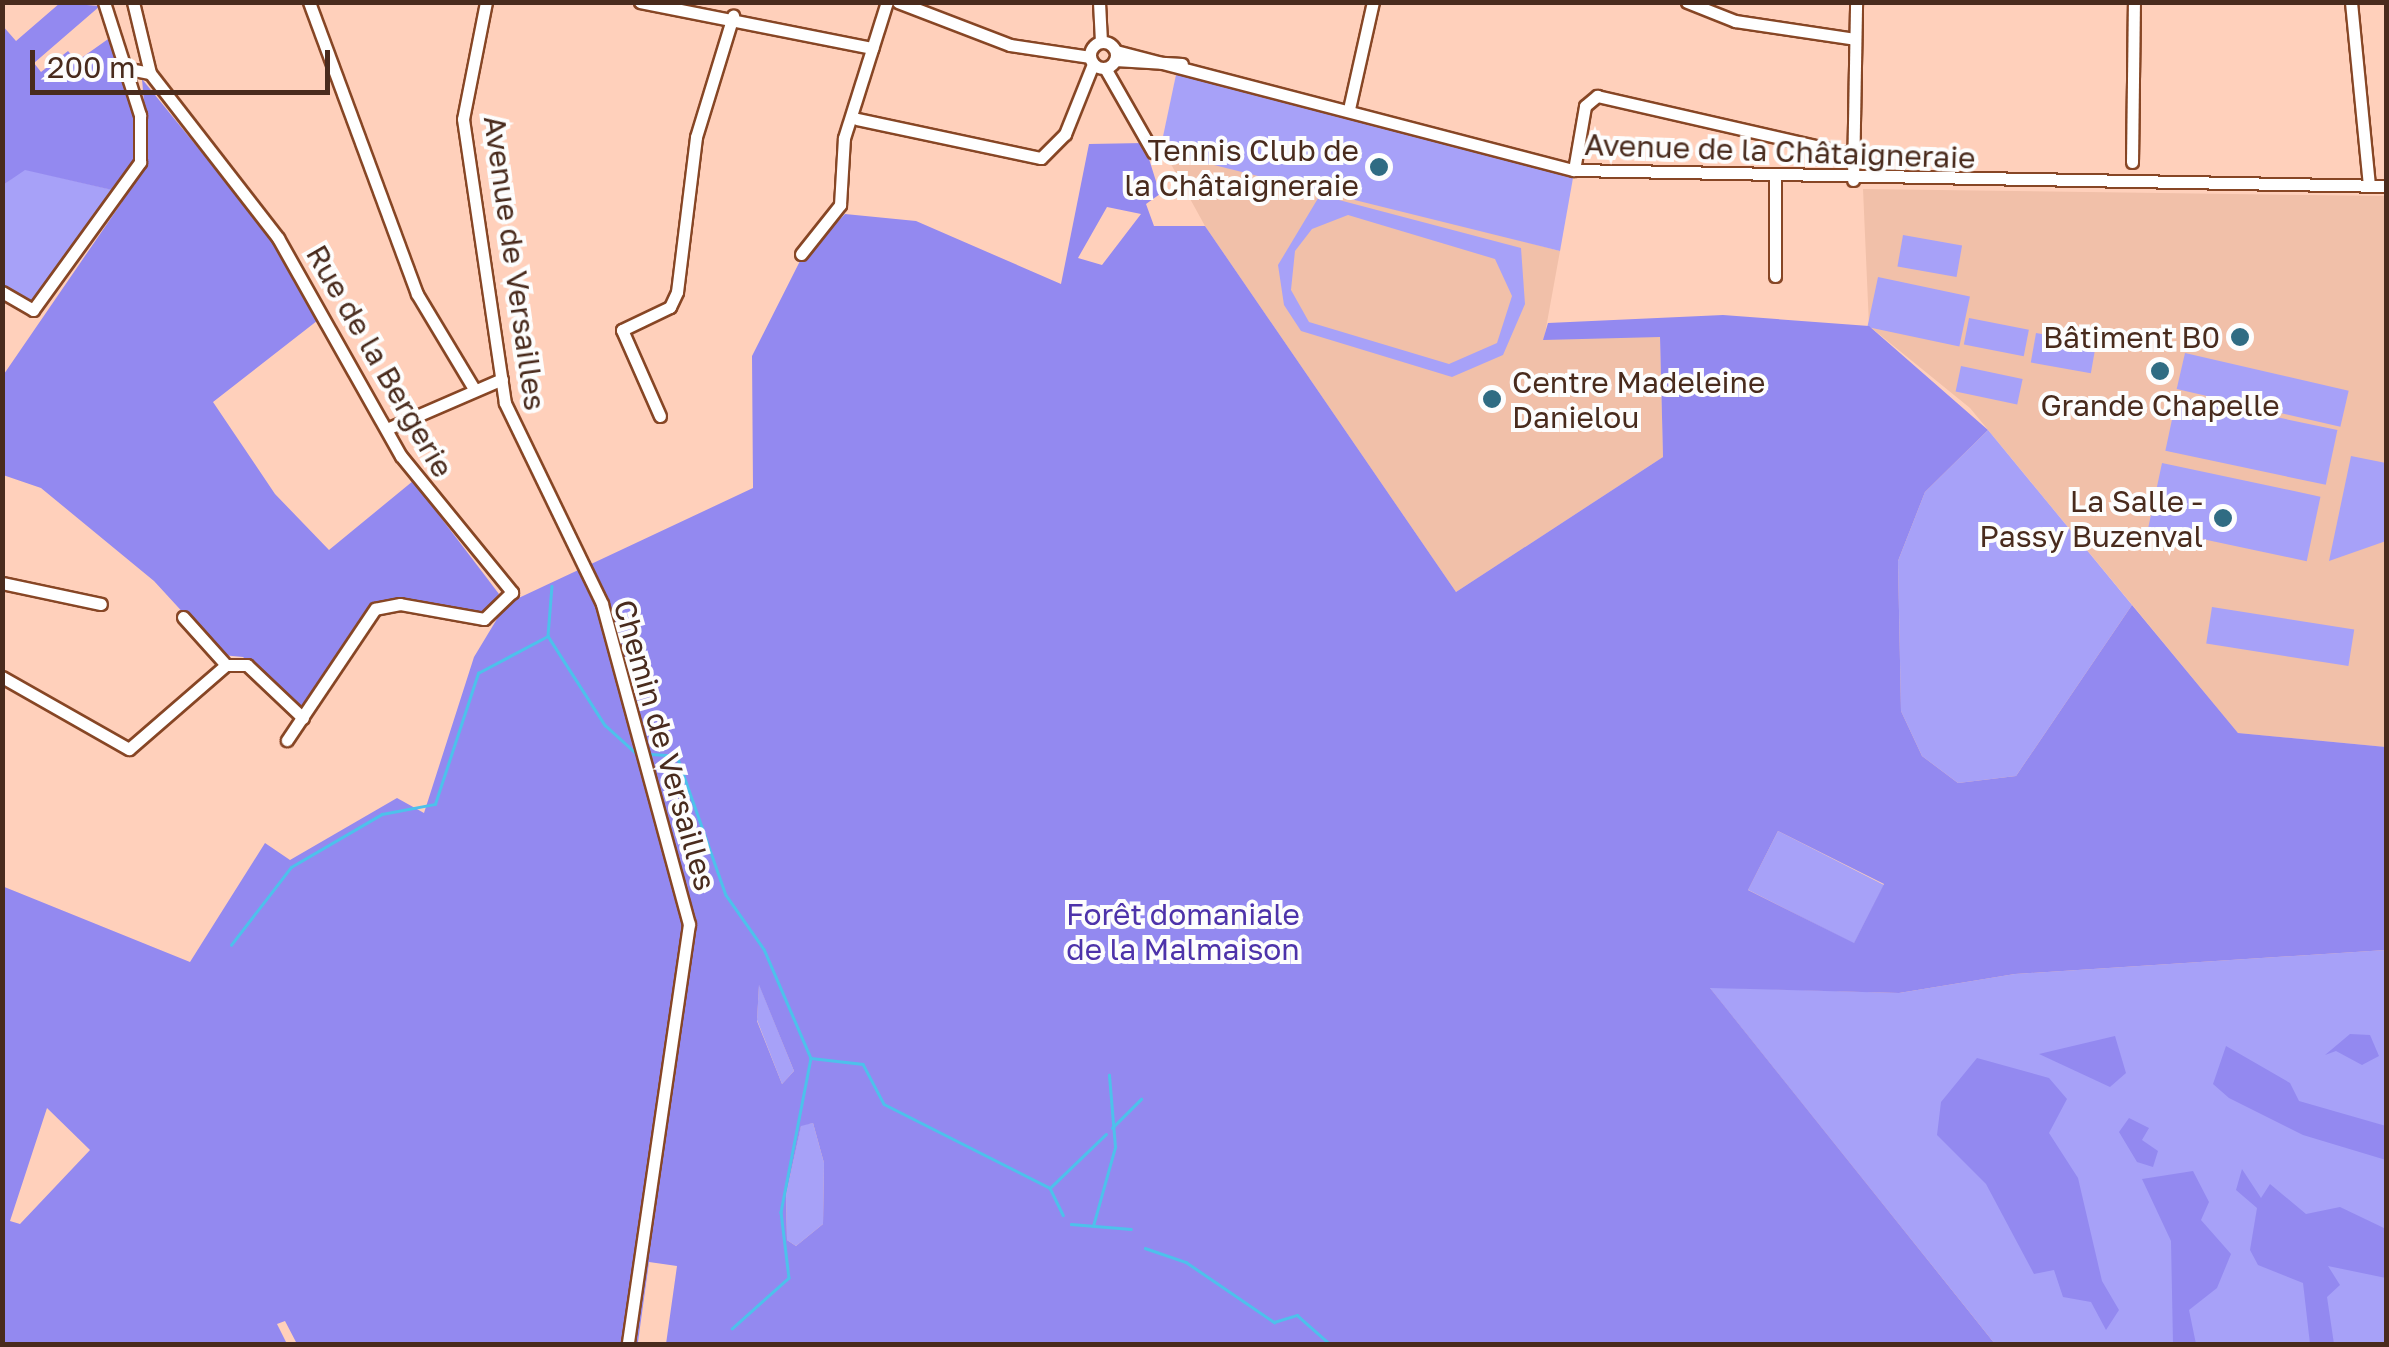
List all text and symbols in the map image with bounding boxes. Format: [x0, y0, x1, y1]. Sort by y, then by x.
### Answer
scale bar [35, 30, 335, 92]
text: 200 m [47, 49, 136, 85]
street label: Avenue de Versailles [476, 113, 554, 413]
street label: Avenue de la Châtaigneraie [1584, 126, 1976, 176]
place label: Tennis Club de la Châtaigneraie [1124, 132, 1359, 202]
marker: Tennis Club de la Châtaigneraie [1368, 156, 1390, 178]
street label: Rue de la Bergerie [299, 238, 461, 484]
place label: Bâtiment B0 [2043, 319, 2220, 355]
marker: Bâtiment B0 [2229, 326, 2251, 348]
marker: Grande Chapelle [2149, 360, 2171, 382]
place label: Centre Madeleine Danielou [1512, 364, 1765, 434]
place label: Grande Chapelle [2040, 387, 2280, 423]
marker: Centre Madeleine Danielou [1481, 388, 1503, 410]
place label: La Salle - Passy Buzenval [1979, 483, 2203, 554]
marker: La Salle - Passy Buzenval [2212, 507, 2234, 529]
street label: Chemin de Versailles [606, 596, 724, 894]
park label: Forêt domaniale de la Malmaison [1066, 896, 1300, 966]

